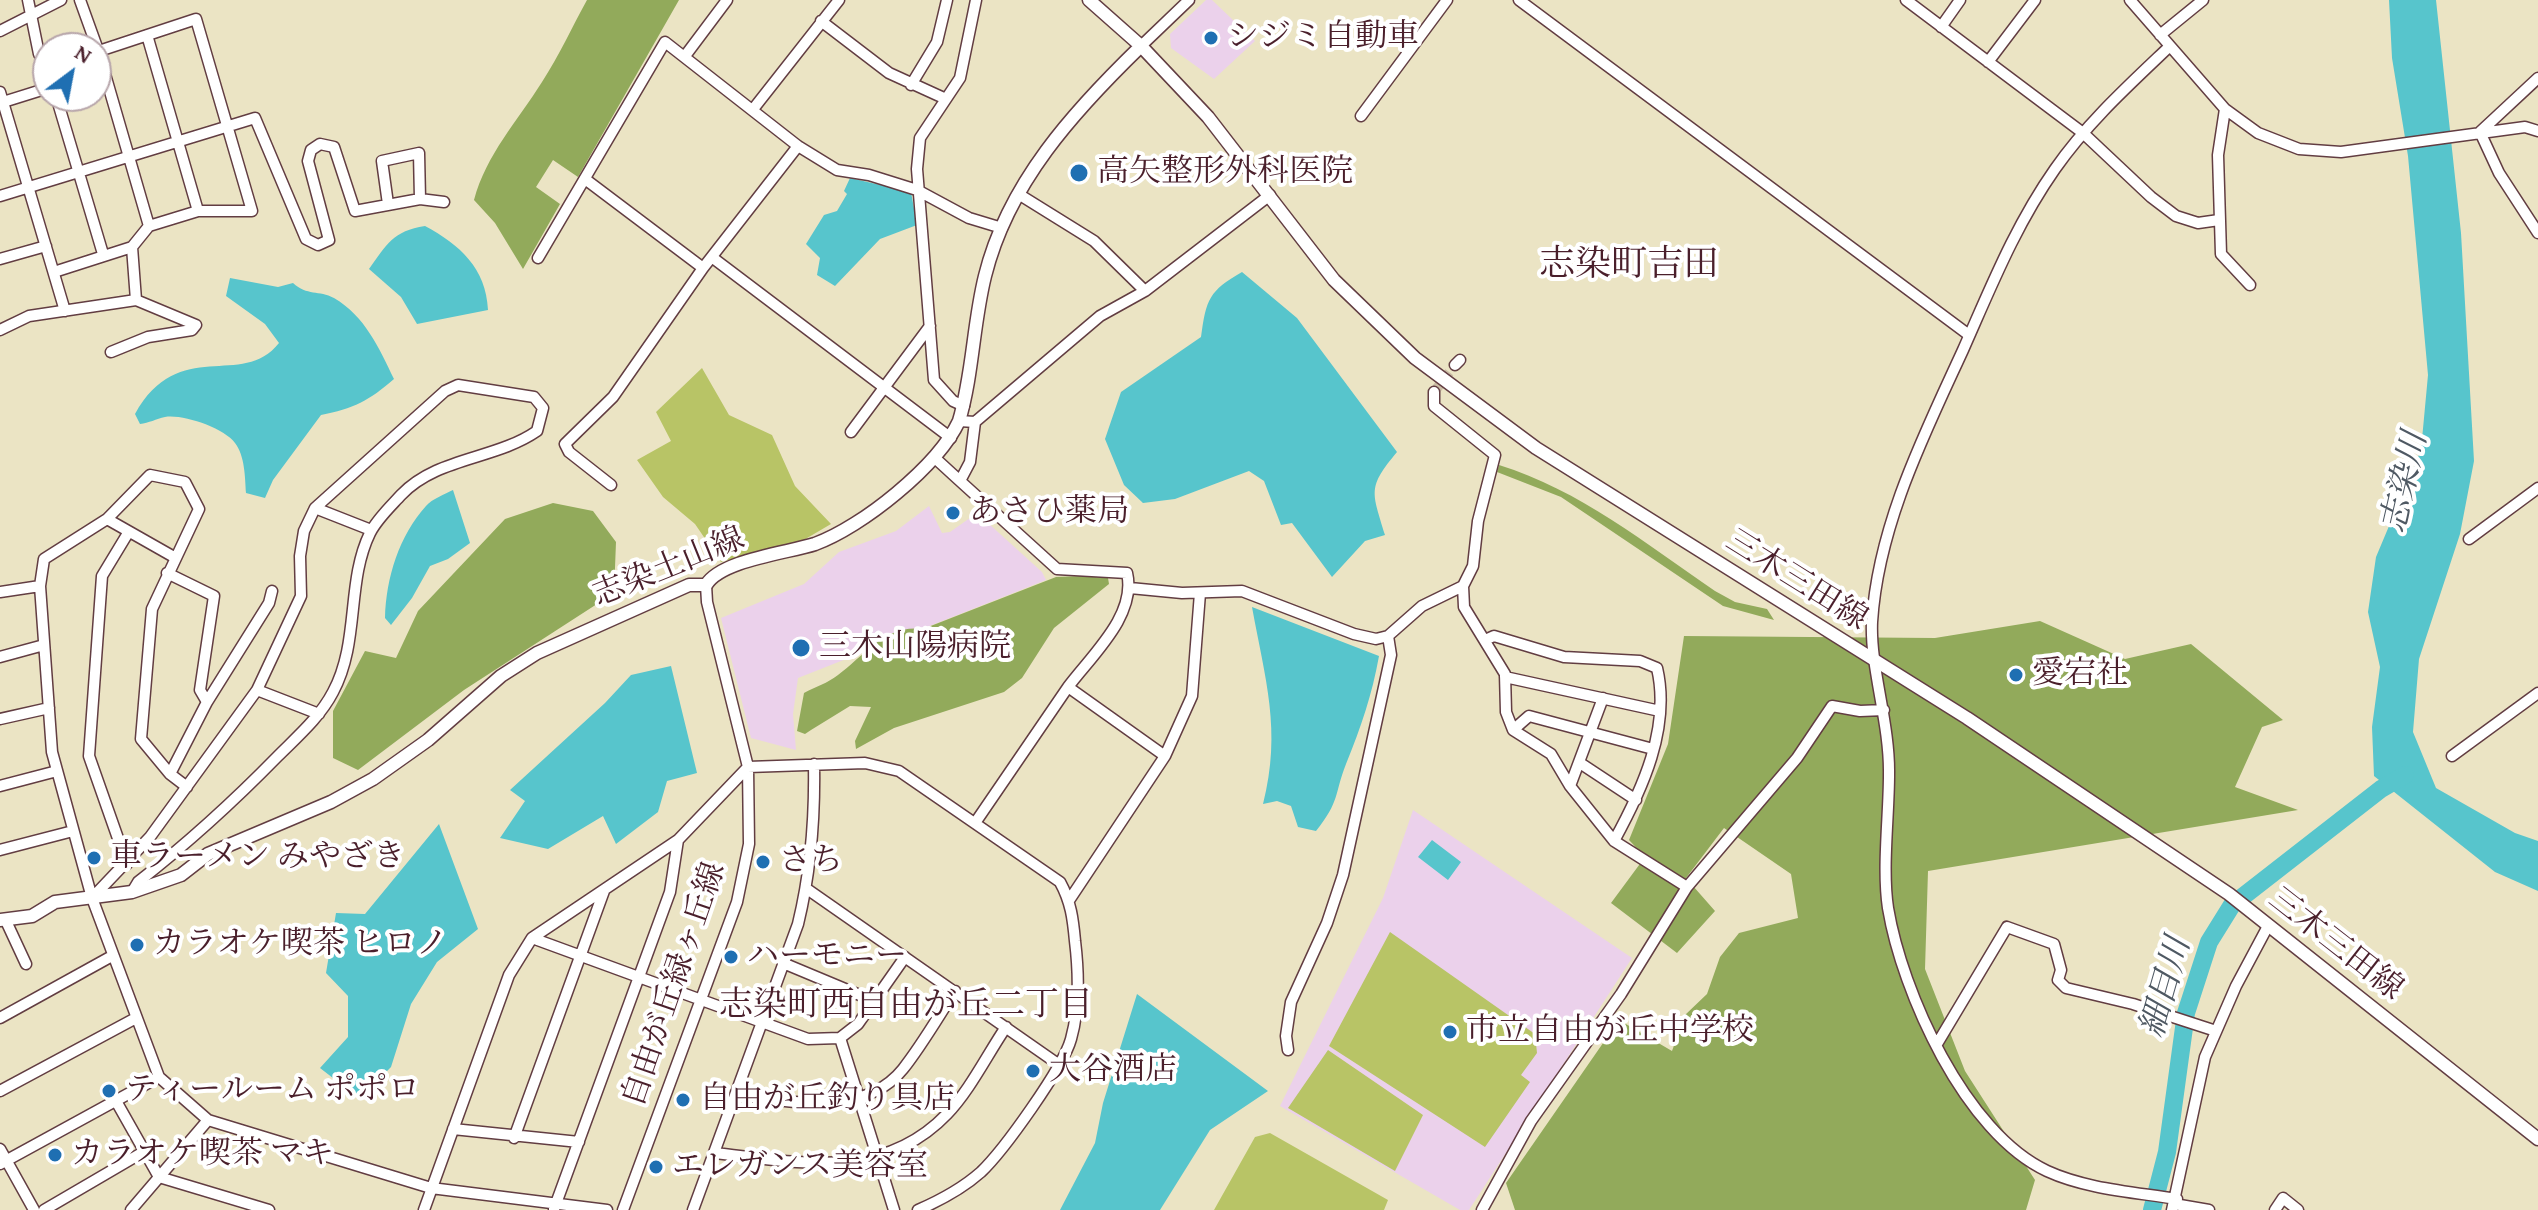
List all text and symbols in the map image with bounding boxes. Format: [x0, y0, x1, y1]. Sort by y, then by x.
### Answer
place label: シジミ自動車 [1227, 19, 1419, 57]
marker: シジミ自動車 [1202, 29, 1220, 47]
north arrow [32, 32, 112, 112]
text: N [69, 36, 98, 71]
place label: 高矢整形外科医院 [1097, 154, 1353, 192]
marker: 高矢整形外科医院 [1068, 162, 1090, 184]
district label: 志染町吉田 [1539, 244, 1719, 288]
water label: 志染川 [2375, 429, 2437, 537]
place label: あさひ薬局 [969, 494, 1129, 532]
marker: あさひ薬局 [944, 504, 962, 522]
street label: 志染土山線 [588, 520, 750, 616]
street label: 三木三田線 [1718, 522, 1874, 640]
place label: 三木山陽病院 [819, 629, 1011, 667]
marker: 三木山陽病院 [790, 637, 812, 659]
place label: 愛宕社 [2032, 656, 2128, 694]
marker: 愛宕社 [2007, 666, 2025, 684]
place label: 車ラーメン みやざき [110, 839, 405, 877]
place label: さち [779, 843, 843, 881]
marker: 車ラーメン みやざき [85, 849, 103, 867]
marker: さち [754, 853, 772, 871]
street label: 自由が丘緑ヶ丘線 [615, 858, 735, 1112]
street label: 三木三田線 [2260, 881, 2410, 1009]
place label: カラオケ喫茶 ヒロノ [153, 926, 448, 964]
water label: 細目川 [2133, 933, 2201, 1043]
marker: カラオケ喫茶 ヒロノ [128, 936, 146, 954]
place label: ハーモニー [747, 938, 907, 976]
marker: ハーモニー [722, 948, 740, 966]
district label: 志染町西自由が丘二丁目 [719, 986, 1093, 1026]
place label: 市立自由が丘中学校 [1466, 1013, 1754, 1051]
marker: 市立自由が丘中学校 [1441, 1023, 1459, 1041]
place label: 大谷酒店 [1049, 1052, 1177, 1090]
marker: 大谷酒店 [1024, 1062, 1042, 1080]
place label: ティールーム ポポロ [125, 1072, 420, 1110]
place label: 自由が丘釣り具店 [699, 1081, 955, 1119]
marker: ティールーム ポポロ [100, 1082, 118, 1100]
marker: 自由が丘釣り具店 [674, 1091, 692, 1109]
place label: カラオケ喫茶 マキ [71, 1136, 334, 1174]
marker: カラオケ喫茶 マキ [46, 1146, 64, 1164]
place label: エレガンス美容室 [672, 1148, 928, 1186]
marker: エレガンス美容室 [647, 1158, 665, 1176]

